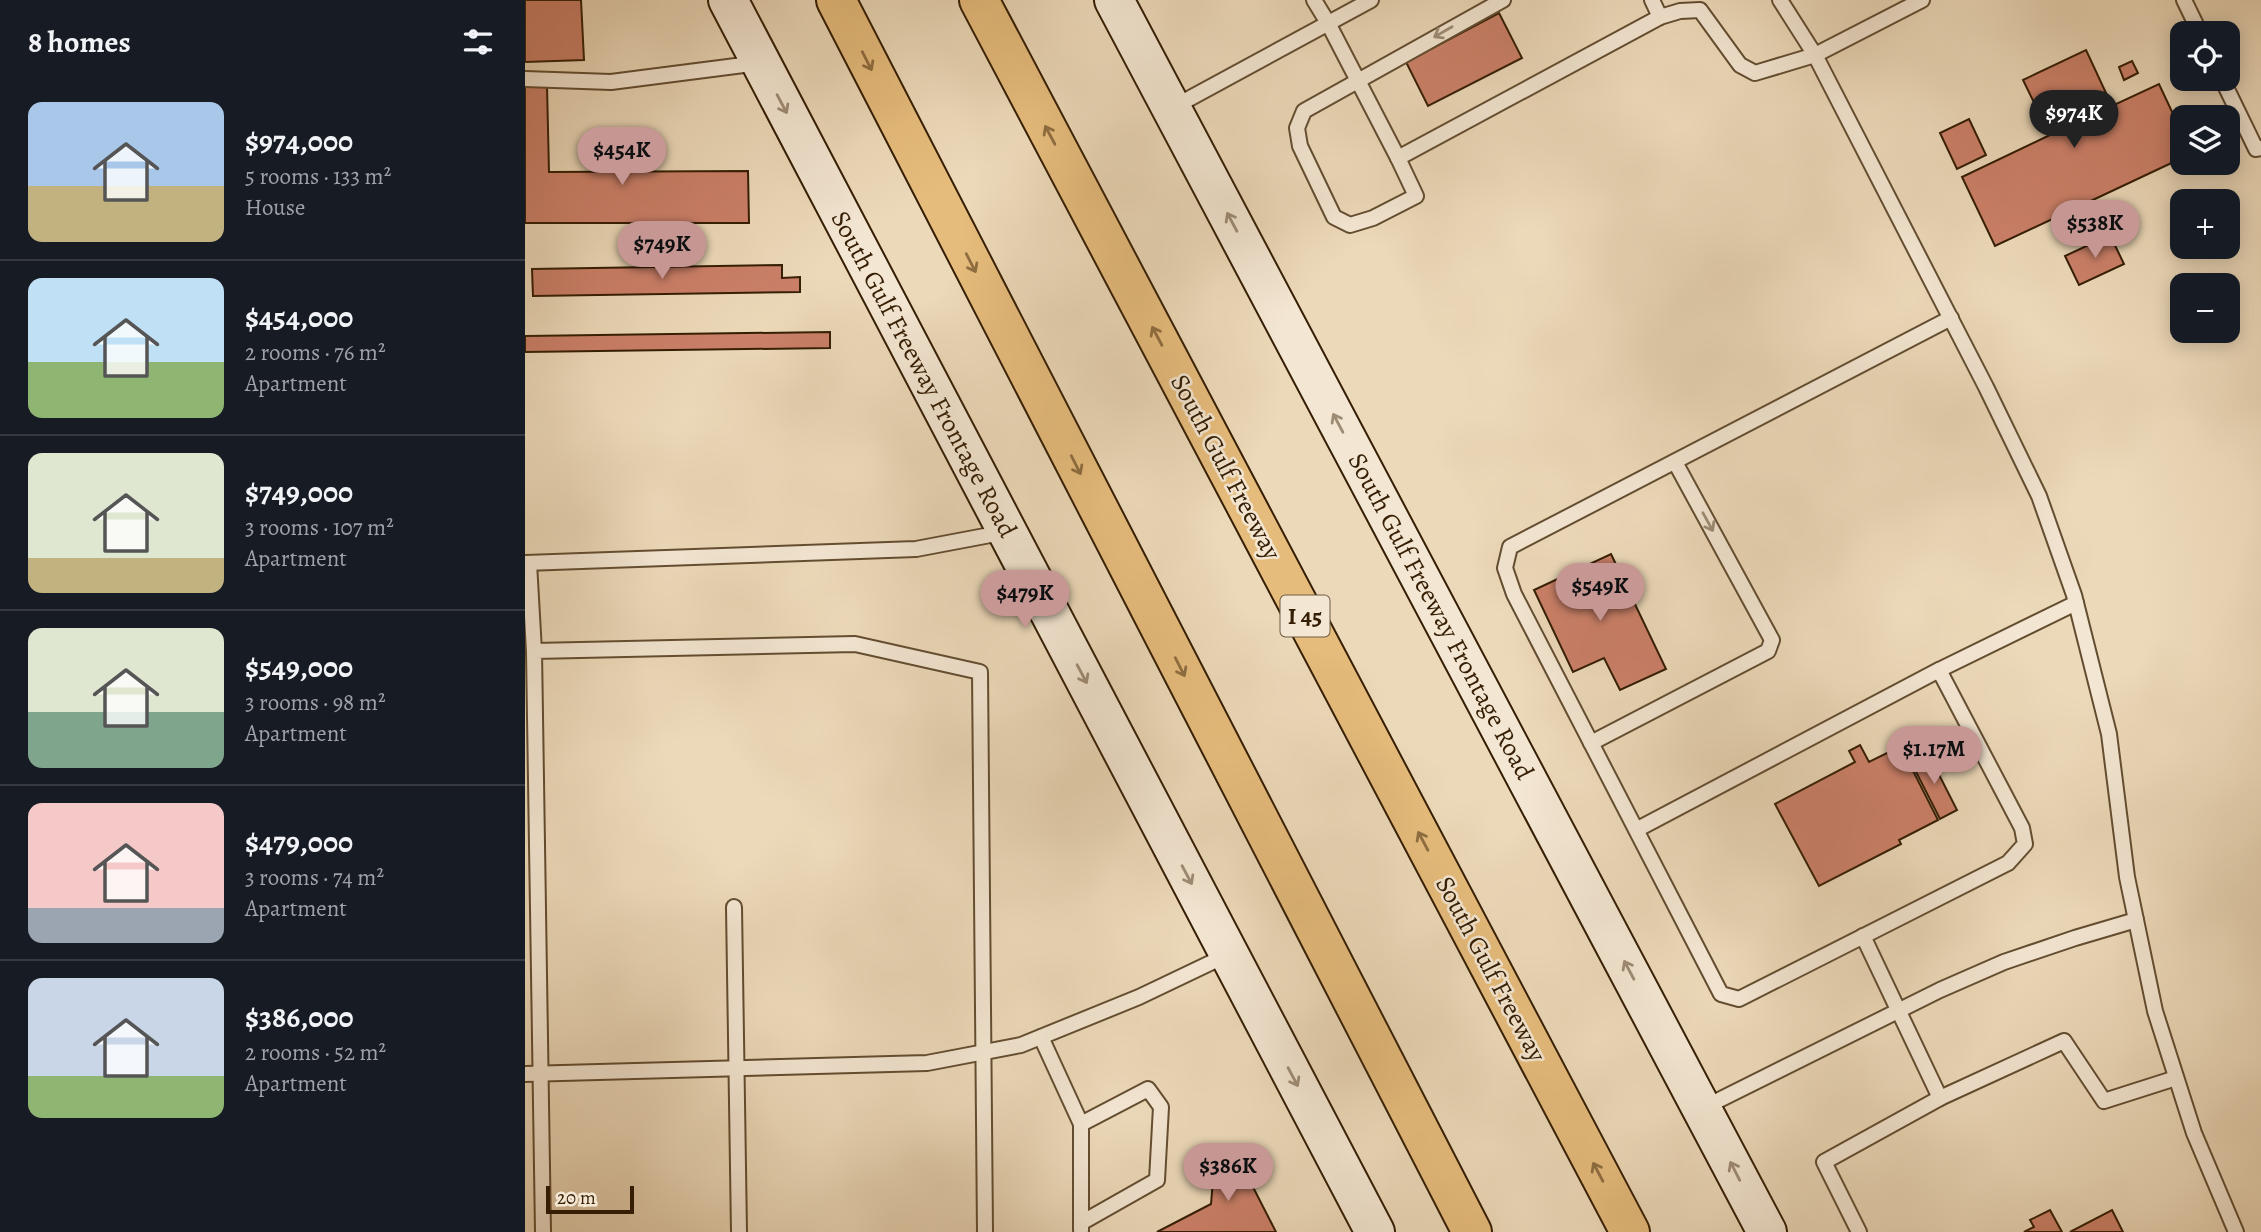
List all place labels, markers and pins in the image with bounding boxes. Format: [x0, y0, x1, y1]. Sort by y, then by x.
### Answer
pin: $974K [2025, 90, 2123, 150]
pin: $454K [573, 128, 671, 187]
pin: $538K [2046, 201, 2144, 260]
pin: $749K [613, 222, 711, 281]
pin: $549K [1551, 564, 1649, 623]
pin: $479K [976, 570, 1074, 630]
pin: $1.17M [1877, 726, 1991, 786]
pin: $386K [1179, 1144, 1277, 1203]

